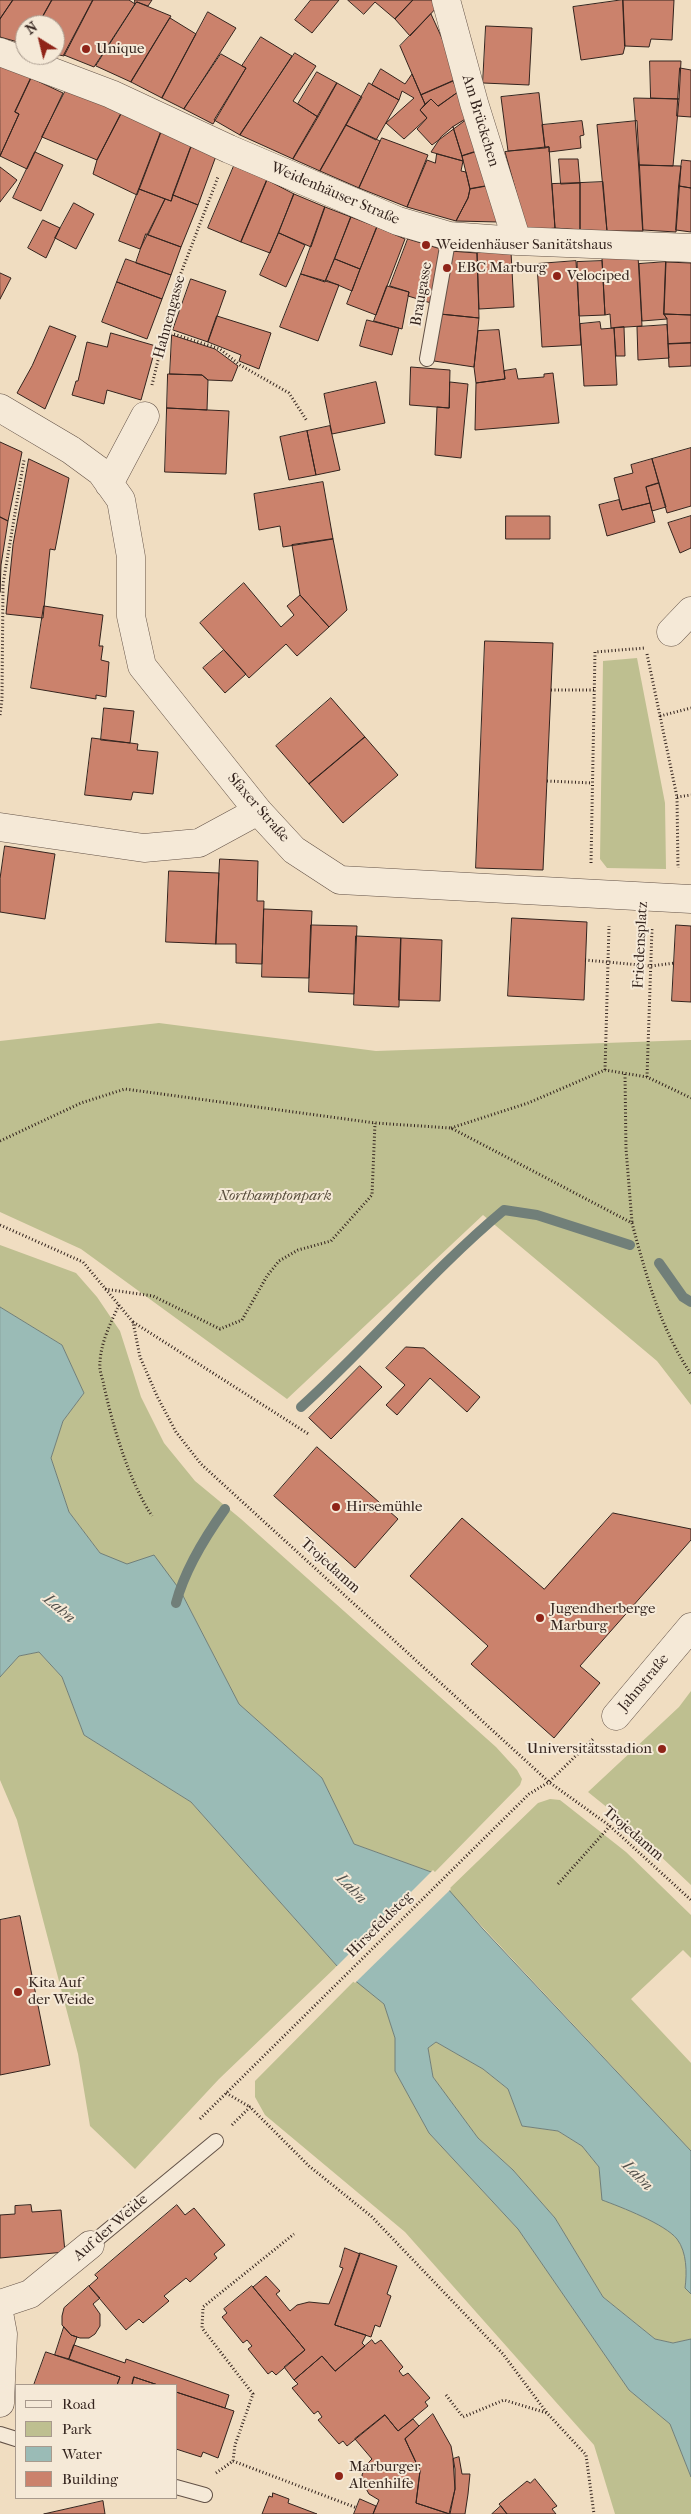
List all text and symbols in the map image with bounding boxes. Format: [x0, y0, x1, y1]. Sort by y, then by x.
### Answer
north arrow [15, 15, 65, 65]
text: N [22, 18, 41, 38]
place label: Unique [96, 40, 144, 58]
marker: Unique [80, 43, 92, 55]
street label: Am Brückchen [457, 73, 503, 169]
street label: Weidenhäuser Straße [268, 159, 402, 229]
place label: Weidenhäuser Sanitätshaus [436, 236, 612, 254]
marker: Weidenhäuser Sanitätshaus [420, 239, 432, 251]
place label: EBC Marburg [457, 259, 547, 277]
street label: Braugasse [407, 260, 437, 328]
marker: EBC Marburg [441, 262, 453, 274]
place label: Velociped [567, 267, 630, 285]
marker: Velociped [551, 270, 563, 282]
street label: Hahnengasse [150, 273, 190, 361]
street label: Sfaxer Straße [223, 770, 293, 846]
street label: Friedensplatz [630, 901, 652, 989]
park label: Northamptonpark [218, 1187, 332, 1205]
place label: Hirsemühle [346, 1498, 422, 1516]
marker: Hirsemühle [330, 1501, 342, 1513]
street label: Trojedamm [296, 1534, 364, 1598]
water label: Lahn [39, 1590, 79, 1628]
place label: Jugendherberge Marburg [550, 1600, 655, 1635]
marker: Jugendherberge Marburg [534, 1612, 546, 1624]
street label: Jahnstraße [615, 1651, 673, 1715]
place label: Universitätsstadion [527, 1740, 652, 1758]
marker: Universitätsstadion [656, 1743, 668, 1755]
street label: Trojedamm [599, 1803, 667, 1865]
water label: Lahn [332, 1870, 370, 1908]
street label: Hirsefeldsteg [343, 1888, 417, 1962]
place label: Kita Auf der Weide [28, 1974, 94, 2009]
marker: Kita Auf der Weide [12, 1986, 24, 1998]
water label: Lahn [618, 2157, 656, 2195]
street label: Auf der Weide [70, 2191, 152, 2265]
legend [15, 2384, 178, 2499]
text: Road [62, 2395, 95, 2413]
text: Park [62, 2420, 92, 2438]
text: Water [62, 2445, 102, 2463]
place label: Marburger Altenhilfe [349, 2458, 420, 2493]
text: Building [62, 2470, 118, 2488]
marker: Marburger Altenhilfe [333, 2470, 345, 2482]

